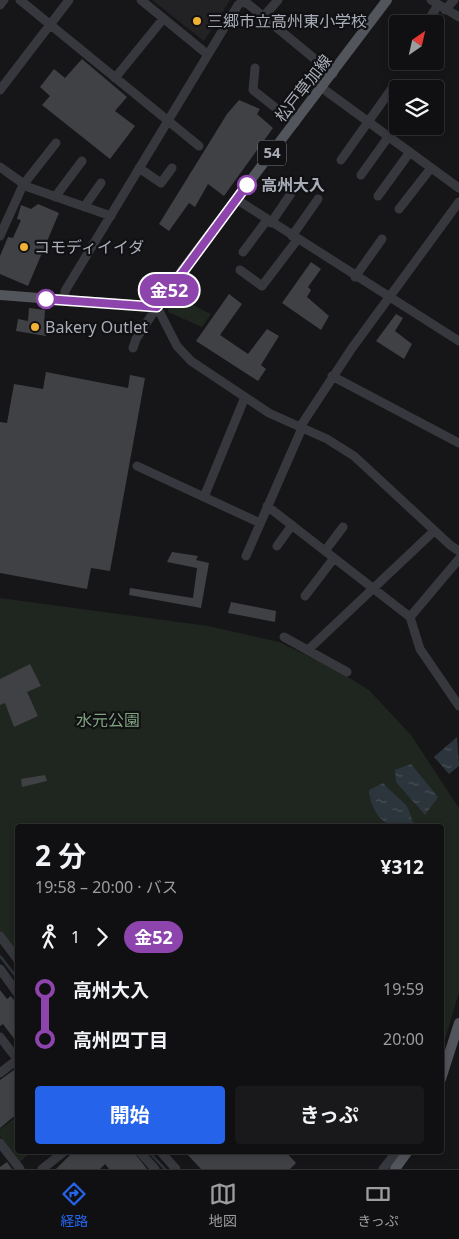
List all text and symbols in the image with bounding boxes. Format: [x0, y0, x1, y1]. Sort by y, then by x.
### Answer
place label: 三郷市立高州東小学校 [207, 10, 367, 32]
marker: 三郷市立高州東小学校 [191, 15, 203, 27]
north arrow [389, 15, 444, 70]
map controls [389, 15, 444, 135]
street label: 松戸草加線 [270, 50, 336, 126]
button: layers [389, 80, 444, 135]
road number: 54 [258, 140, 286, 166]
place label: 高州大入 [261, 174, 325, 196]
marker: 高州大入 [237, 175, 257, 195]
place label: コモディイイダ [34, 236, 144, 258]
marker: コモディイイダ [18, 241, 30, 253]
line badge: 金52 [140, 274, 198, 306]
text: 金52 [150, 278, 188, 302]
unlabelled marker [36, 289, 56, 309]
place label: Bakery Outlet [45, 316, 148, 338]
marker: Bakery Outlet [29, 321, 41, 333]
park label: 水元公園 [76, 709, 140, 731]
text: 2 分 [35, 836, 86, 874]
text: ¥312 [381, 854, 424, 880]
text: 19:58 – 20:00 · バス [35, 876, 178, 898]
icon: walk [35, 923, 63, 951]
icon: forward [88, 923, 116, 951]
text: 金52 [134, 925, 173, 949]
text: 1 [71, 926, 80, 948]
text: 高州大入 [73, 977, 149, 1003]
text: 19:59 [383, 978, 424, 1000]
text: 高州四丁目 [73, 1027, 168, 1053]
text: 20:00 [383, 1028, 424, 1050]
button: 開始 [35, 1086, 225, 1144]
button: きっぷ [235, 1086, 424, 1144]
tab: 経路 [60, 1180, 88, 1230]
tab: 地図 [209, 1180, 237, 1230]
tab: きっぷ [357, 1180, 399, 1230]

